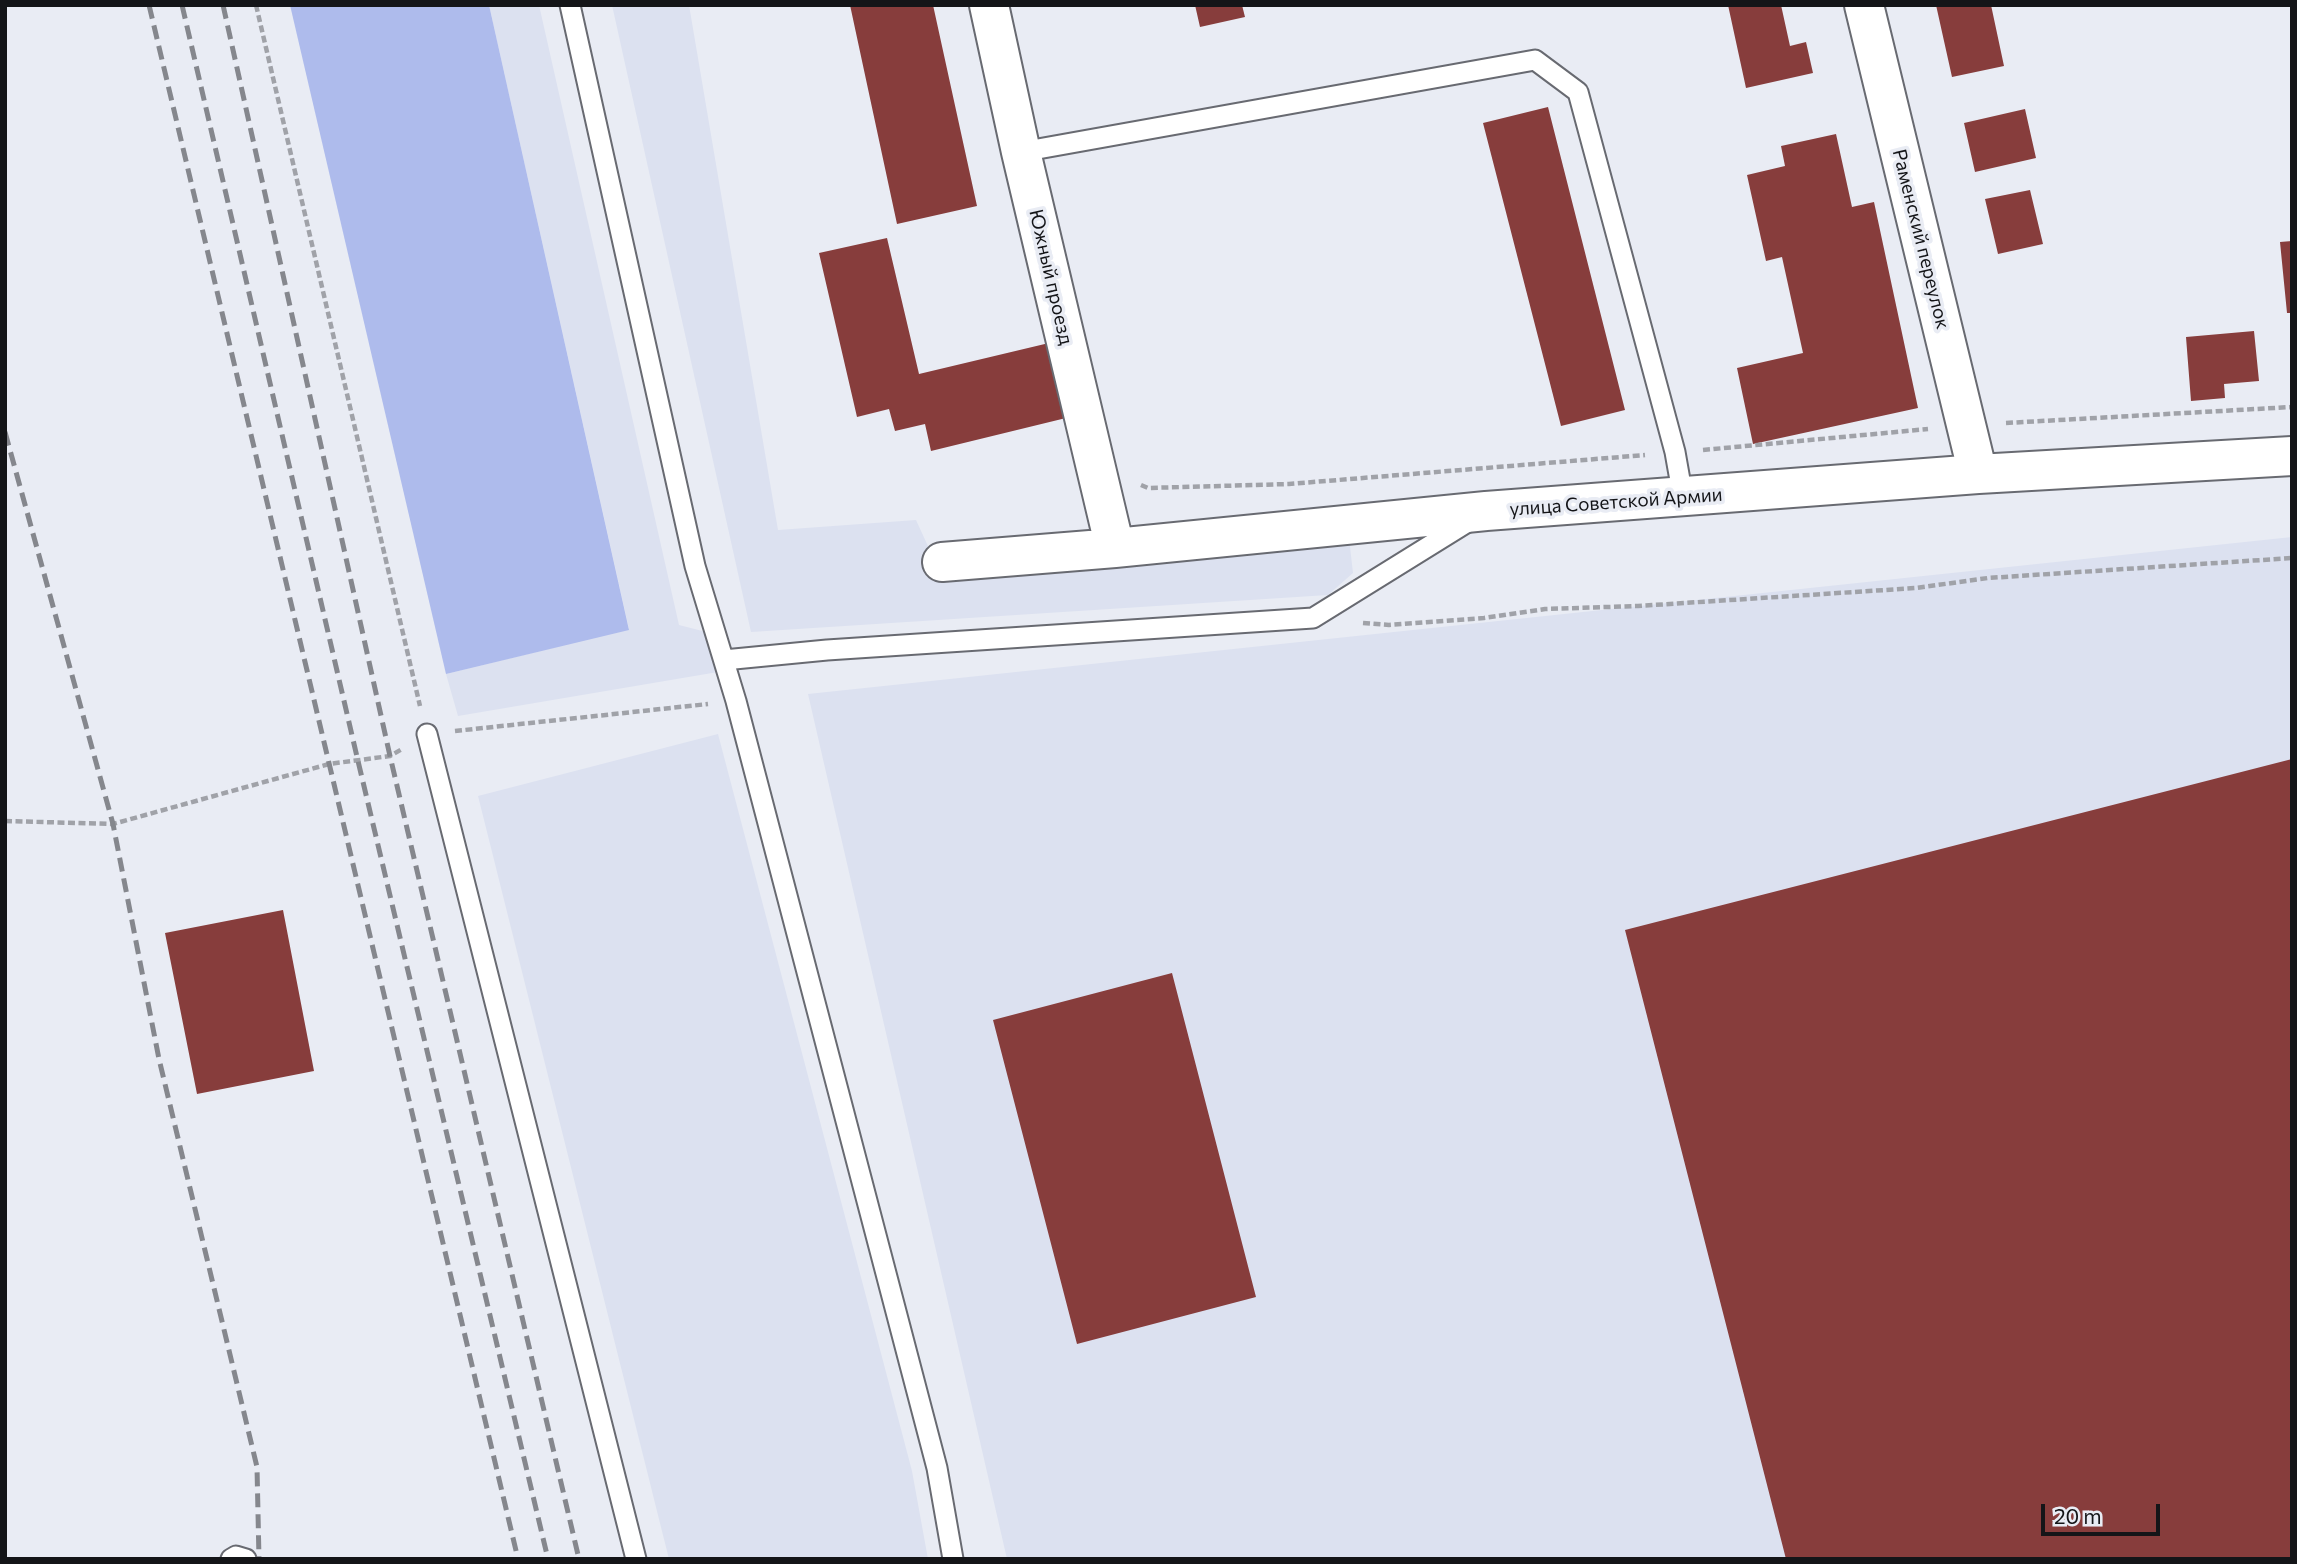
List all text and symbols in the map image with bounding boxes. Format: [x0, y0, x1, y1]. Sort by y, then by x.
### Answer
street label: Раменский переулок [1888, 147, 1954, 331]
street label: Южный проезд [1024, 207, 1078, 347]
street label: улица Советской Армии [1509, 483, 1723, 521]
scale bar [2045, 1490, 2164, 1534]
text: 20 m [2054, 1503, 2102, 1528]

